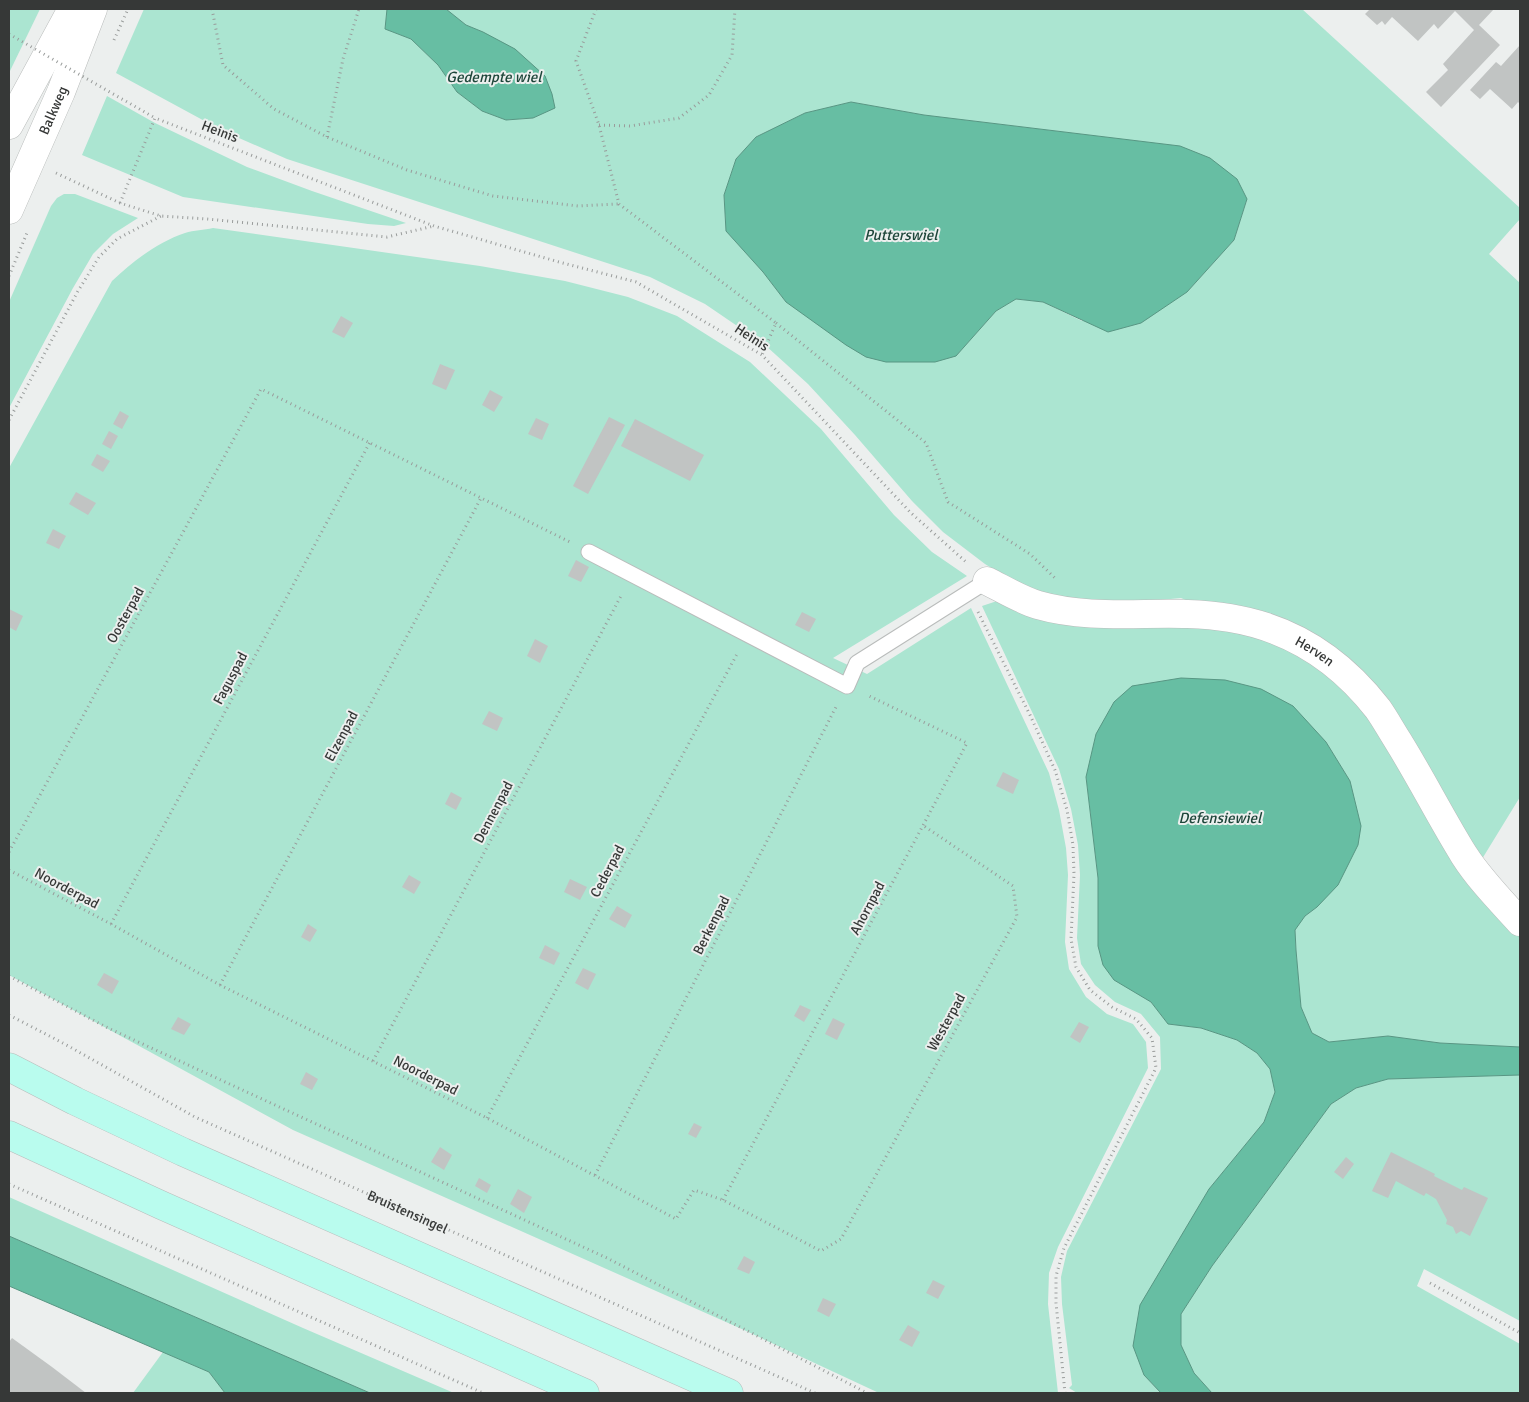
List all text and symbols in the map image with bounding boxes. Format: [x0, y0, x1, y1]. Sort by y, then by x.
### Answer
water label: Gedempte wiel [446, 68, 543, 86]
street label: Balkweg [35, 84, 71, 137]
street label: Heinis [199, 117, 241, 146]
water label: Putterswiel [864, 226, 939, 244]
street label: Heinis [731, 320, 772, 355]
street label: Oosterpad [103, 584, 148, 646]
street label: Herven [1292, 633, 1337, 670]
street label: Faguspad [210, 649, 251, 707]
street label: Elzenpad [321, 708, 362, 764]
street label: Dennenpad [470, 778, 517, 846]
water label: Defensiewiel [1179, 809, 1263, 827]
street label: Cederpad [587, 842, 628, 900]
street label: Noorderpad [32, 864, 102, 913]
street label: Ahornpad [846, 879, 889, 938]
street label: Berkenpad [689, 893, 734, 958]
street label: Westerpad [924, 990, 969, 1054]
street label: Noorderpad [390, 1052, 461, 1099]
street label: Bruistensingel [365, 1187, 450, 1238]

